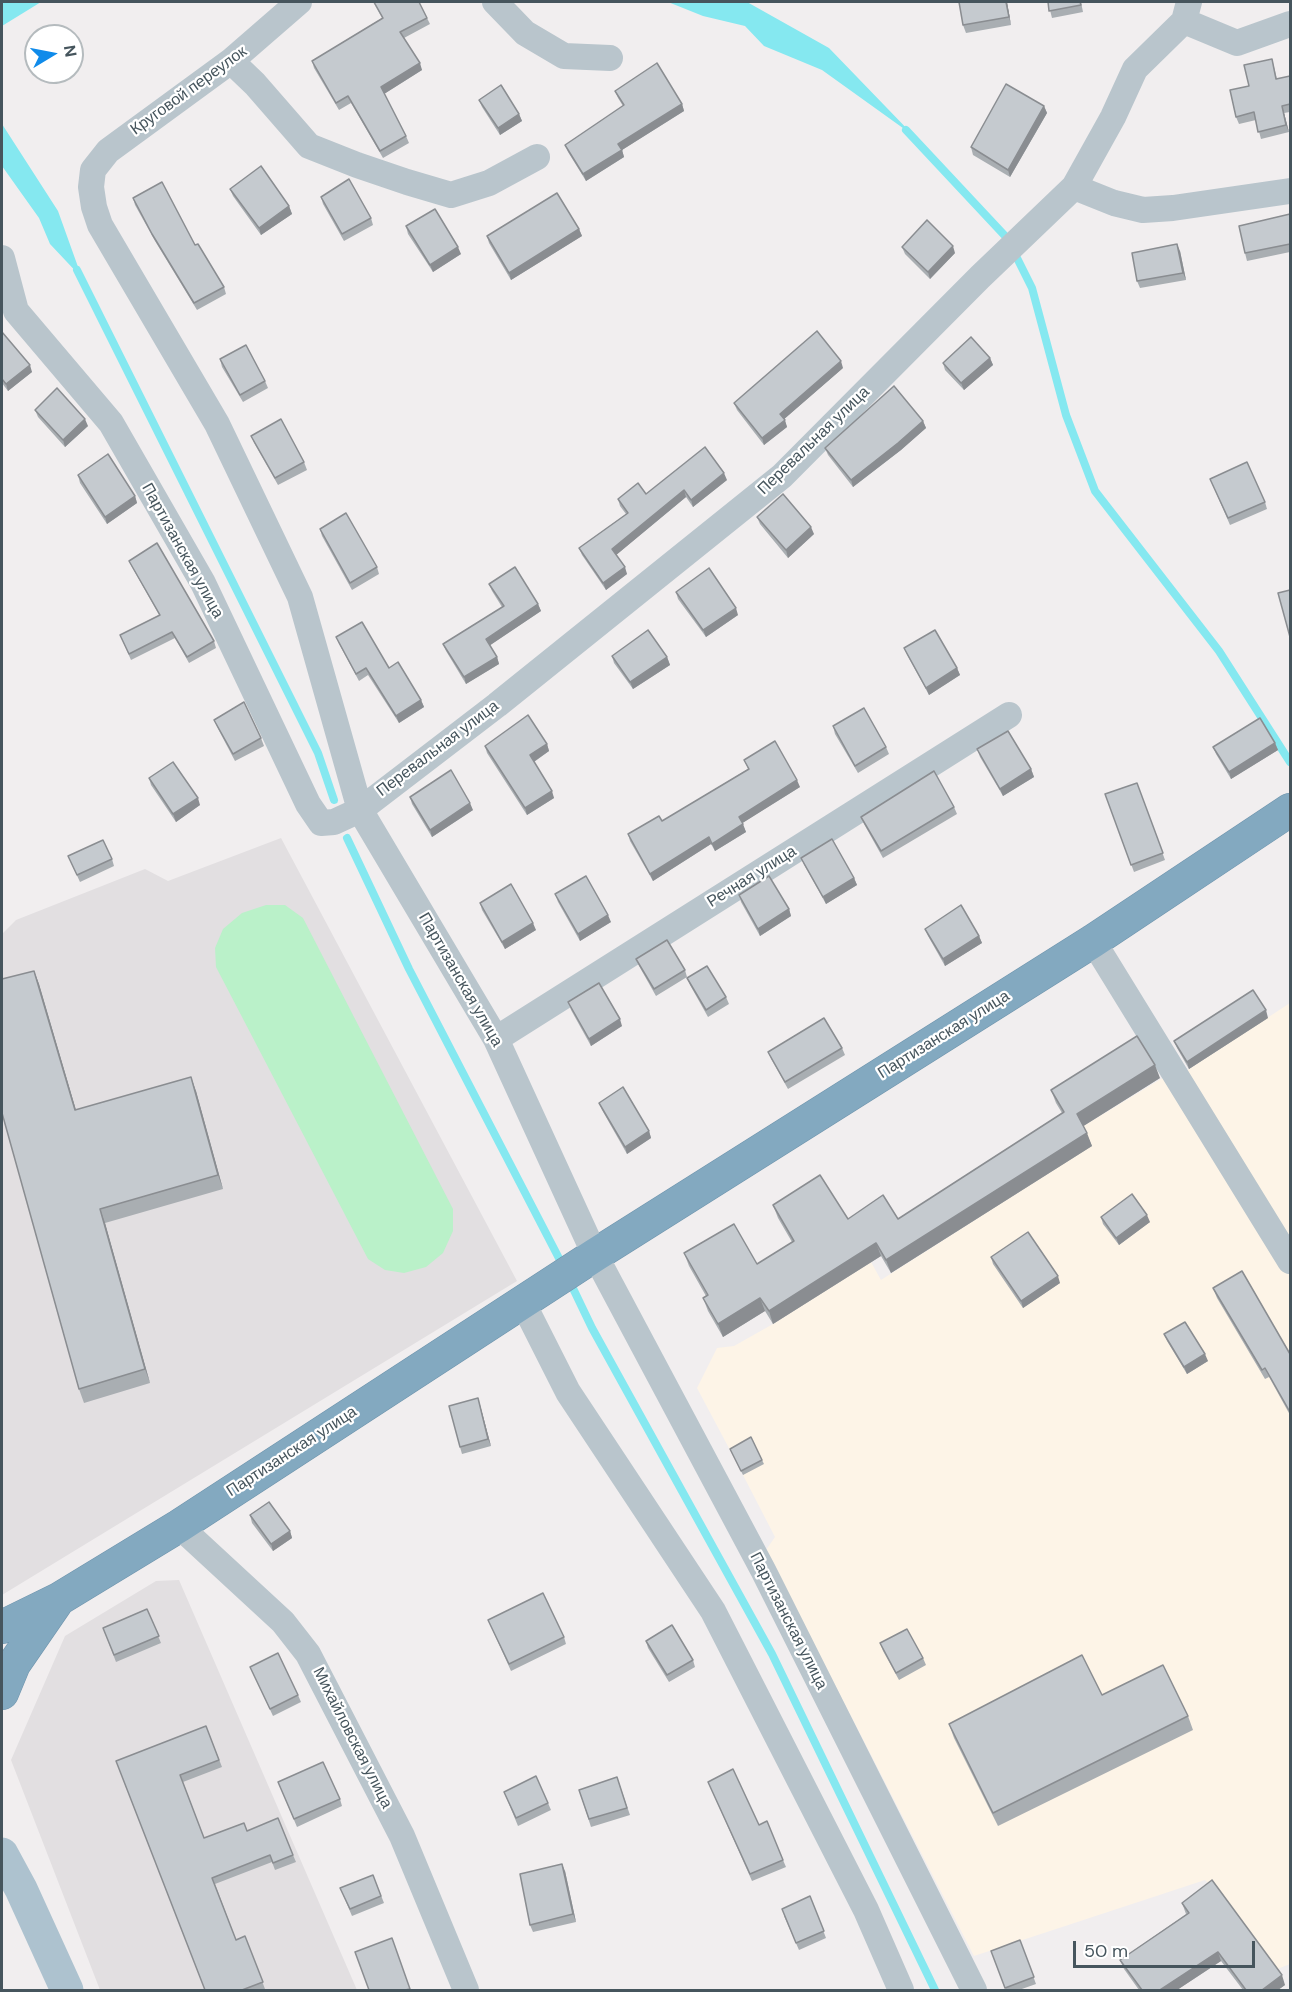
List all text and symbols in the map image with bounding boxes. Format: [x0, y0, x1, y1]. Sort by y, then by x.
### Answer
north arrow [24, 24, 84, 84]
street label: Круговой переулок [127, 42, 251, 140]
text: N [59, 44, 82, 59]
street label: Перевальная улица [754, 383, 874, 499]
street label: Партизанская улица [137, 480, 227, 622]
street label: Перевальная улица [373, 697, 503, 801]
street label: Речная улица [704, 842, 800, 912]
street label: Партизанская улица [414, 910, 506, 1050]
street label: Партизанская улица [875, 987, 1013, 1083]
street label: Партизанская улица [223, 1403, 361, 1501]
street label: Партизанская улица [745, 1549, 831, 1693]
street label: Михайловская улица [308, 1664, 396, 1812]
scale bar [1076, 1929, 1258, 1967]
text: 50 m [1084, 1939, 1128, 1963]

